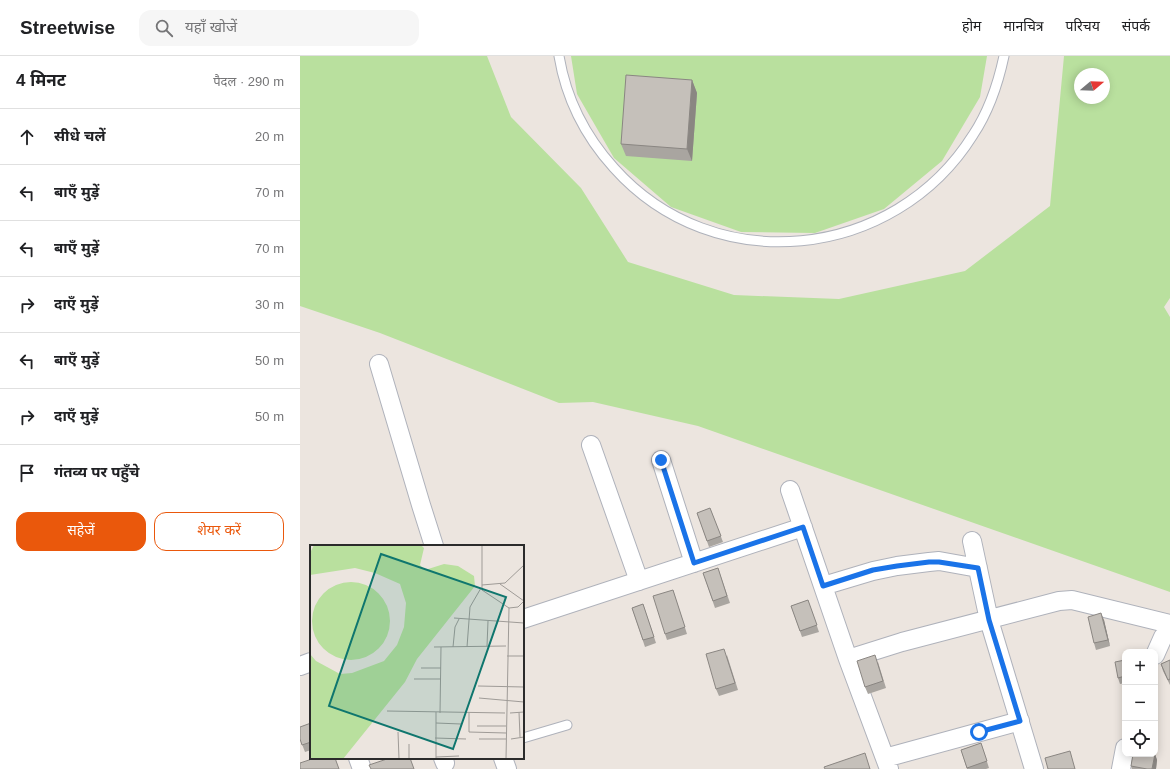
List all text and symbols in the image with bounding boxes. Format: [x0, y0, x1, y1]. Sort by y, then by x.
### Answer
search box [139, 10, 419, 46]
text: Streetwise [20, 17, 115, 38]
icon: search [153, 17, 175, 39]
text: यहाँ खोजें [185, 18, 237, 35]
text: होम [962, 18, 981, 34]
text: मानचित्र [1003, 18, 1044, 34]
text: परिचय [1066, 18, 1100, 34]
text: संपर्क [1122, 18, 1150, 34]
north arrow [1074, 68, 1110, 104]
text: 4 मिनट [16, 71, 66, 90]
text: पैदल · 290 m [213, 74, 284, 89]
icon: ahead [16, 126, 38, 148]
text: सीधे चलें [54, 127, 105, 144]
text: 20 m [255, 129, 284, 144]
icon: left [16, 182, 38, 204]
text: बाएँ मुड़ें [54, 183, 99, 200]
text: 70 m [255, 185, 284, 200]
icon: left [16, 238, 38, 260]
text: बाएँ मुड़ें [54, 239, 99, 256]
text: 70 m [255, 241, 284, 256]
icon: right [16, 294, 38, 316]
text: दाएँ मुड़ें [54, 295, 98, 312]
text: 30 m [255, 297, 284, 312]
icon: left [16, 350, 38, 372]
text: बाएँ मुड़ें [54, 351, 99, 368]
text: 50 m [255, 353, 284, 368]
icon: right [16, 406, 38, 428]
text: दाएँ मुड़ें [54, 407, 98, 424]
text: 50 m [255, 409, 284, 424]
route end [652, 451, 670, 469]
icon: arrive [16, 462, 38, 484]
text: गंतव्य पर पहुँचे [54, 463, 139, 480]
button: सहेजें [16, 512, 146, 551]
button: शेयर करें [154, 512, 284, 551]
inset map [310, 545, 524, 759]
map controls [1122, 649, 1158, 757]
button: + [1122, 649, 1158, 685]
button: − [1122, 685, 1158, 721]
button: locate [1122, 721, 1158, 757]
route start [970, 723, 988, 741]

